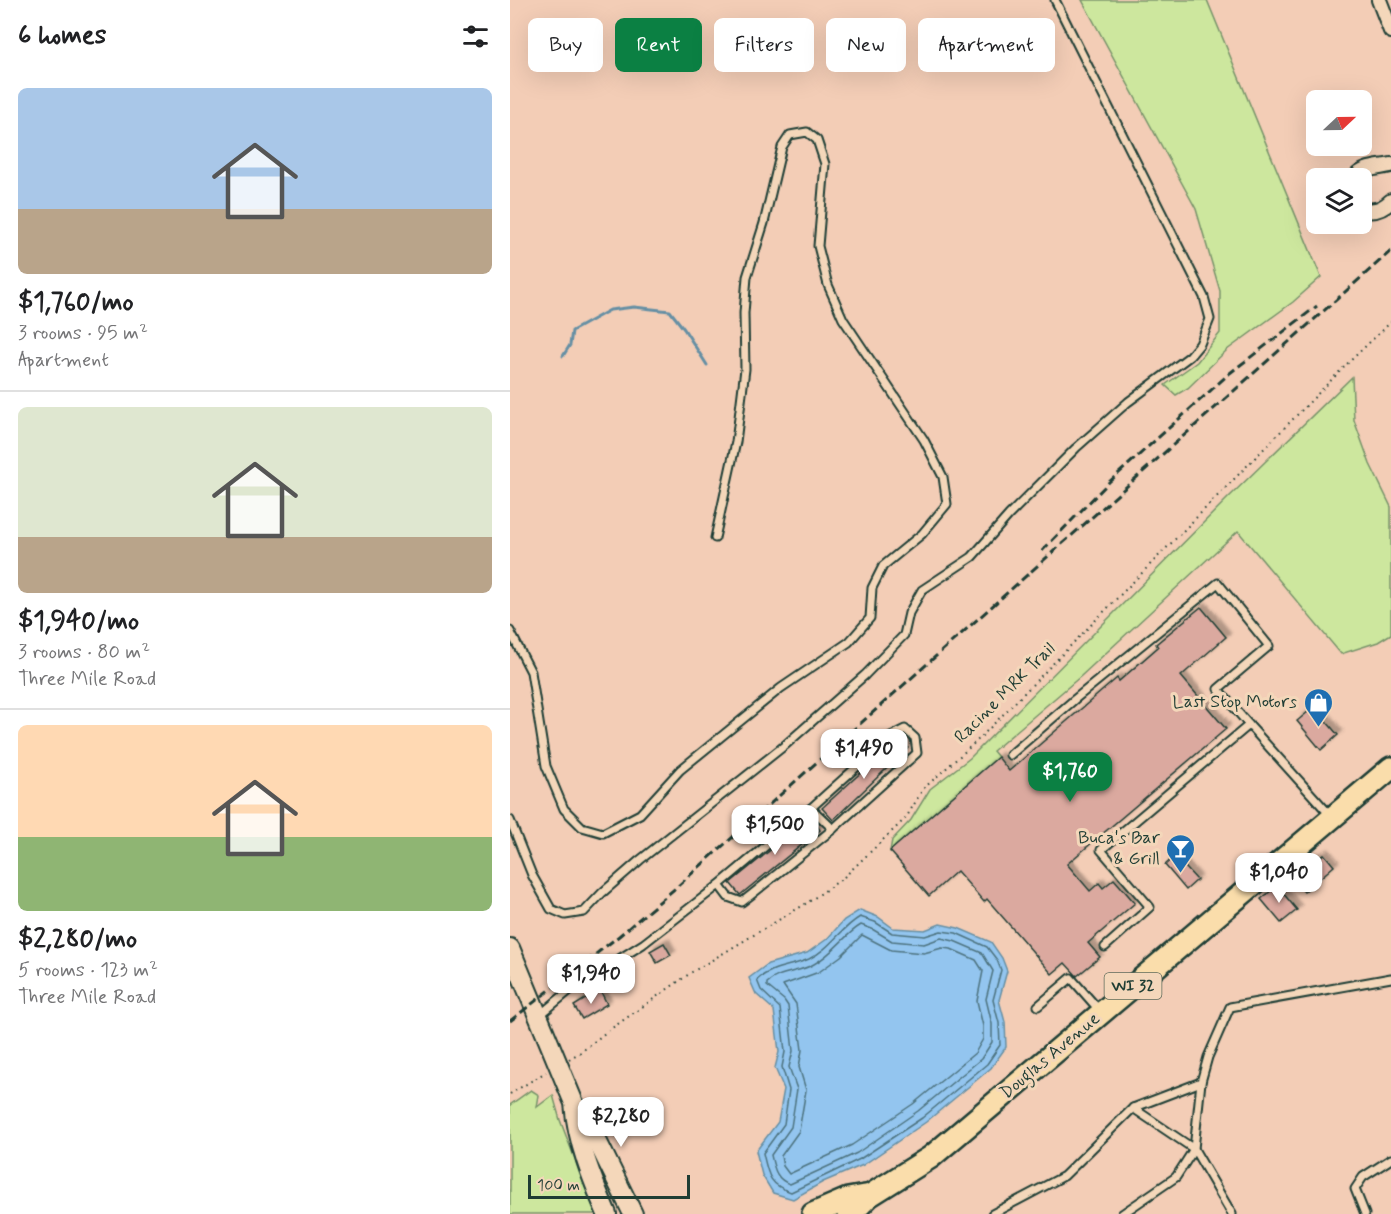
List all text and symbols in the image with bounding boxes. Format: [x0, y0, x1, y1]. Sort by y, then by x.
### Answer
chip: Buy [528, 18, 603, 72]
chip: Rent [615, 18, 702, 72]
chip: Filters [714, 18, 814, 72]
chip: New [826, 18, 906, 72]
chip: Apartment [918, 18, 1055, 72]
text: 6 homes [18, 19, 106, 53]
icon: filters [459, 20, 492, 53]
north arrow [1306, 90, 1372, 156]
map controls [1306, 90, 1372, 234]
icon: home [201, 127, 309, 235]
button: layers [1306, 168, 1372, 234]
text: $1,760/mo [18, 286, 134, 320]
text: 3 rooms · 95 m² [18, 320, 148, 347]
text: Apartment [18, 347, 109, 374]
icon: home [201, 446, 309, 554]
text: $1,940/mo [18, 605, 139, 639]
street label: Racine MRK Trail [949, 637, 1061, 749]
text: 3 rooms · 80 m² [18, 639, 150, 666]
text: Three Mile Road [18, 666, 156, 693]
shop icon: Last Stop Motors [1302, 686, 1334, 728]
place label: Last Stop Motors [1173, 690, 1297, 714]
pin: $1,490 [815, 729, 913, 780]
text: $1,490 [835, 735, 893, 762]
pin: $1,760 [1021, 752, 1119, 803]
text: $1,760 [1042, 758, 1098, 785]
icon: home [201, 764, 309, 872]
pin: $1,500 [726, 805, 824, 856]
text: $1,500 [746, 811, 804, 838]
place label: Buca's Bar & Grill [1078, 826, 1161, 871]
bar icon: Buca's Bar & Grill [1165, 832, 1197, 874]
pin: $1,040 [1230, 853, 1328, 904]
text: $1,040 [1249, 859, 1309, 886]
text: $2,280/mo [18, 923, 137, 957]
pin: $1,940 [542, 954, 640, 1005]
text: 5 rooms · 123 m² [18, 957, 158, 984]
text: $1,940 [561, 960, 621, 987]
road number: WI 32 [1104, 973, 1162, 999]
text: Three Mile Road [18, 984, 156, 1011]
street label: Douglas Avenue [995, 1007, 1106, 1106]
pin: $2,280 [572, 1097, 670, 1148]
text: $2,280 [592, 1103, 650, 1130]
scale bar [528, 1172, 690, 1200]
text: 100 m [537, 1175, 580, 1196]

